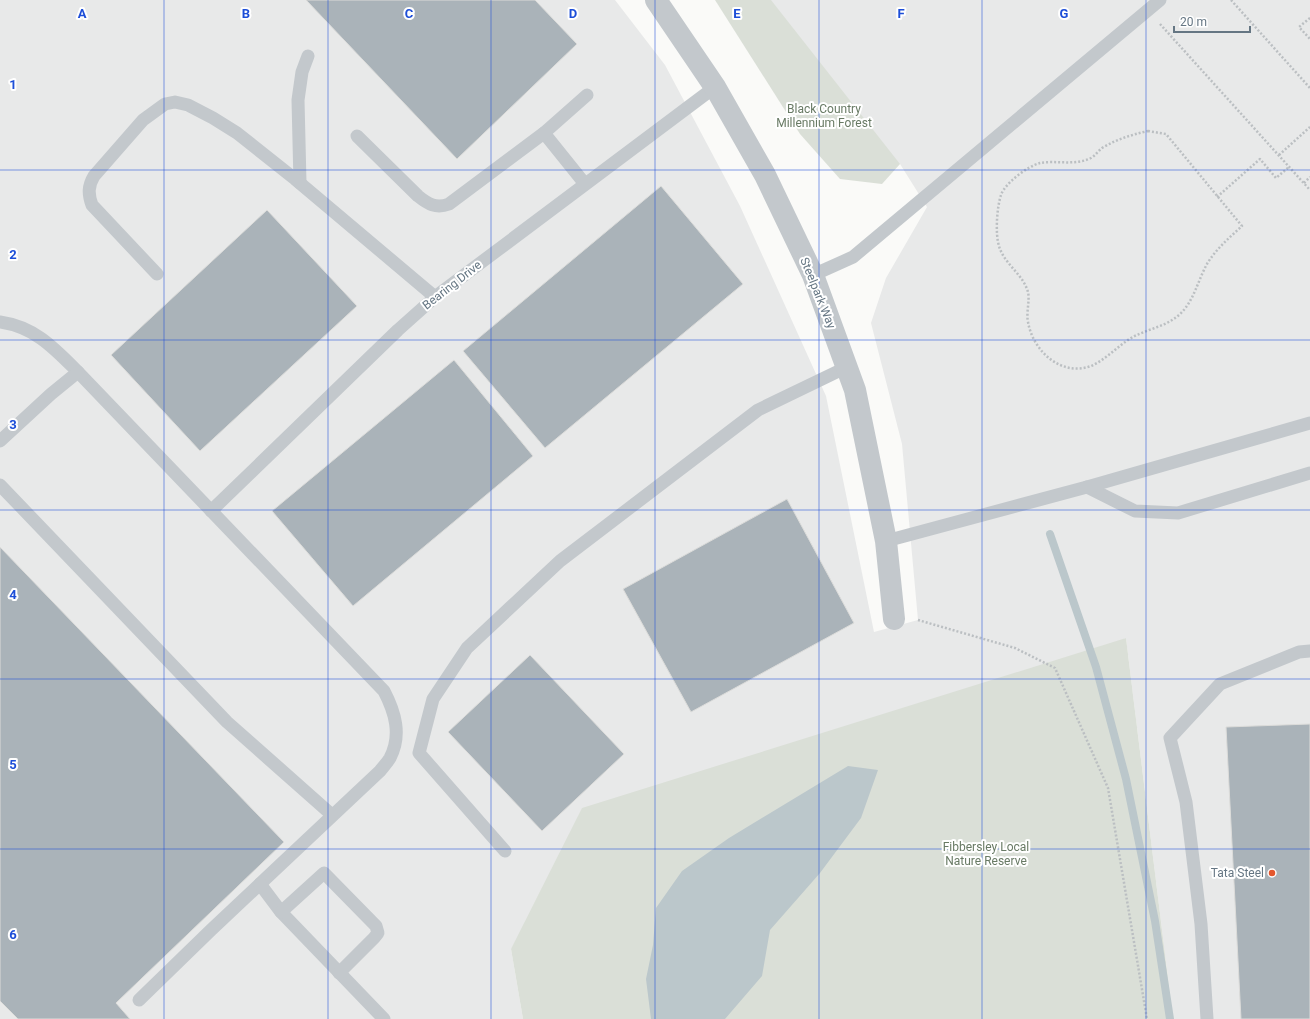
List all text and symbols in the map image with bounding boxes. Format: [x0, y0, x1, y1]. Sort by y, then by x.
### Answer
text: A [78, 6, 87, 21]
text: B [242, 6, 250, 21]
text: C [405, 6, 414, 21]
text: D [569, 6, 577, 21]
text: E [733, 6, 741, 21]
text: F [897, 6, 905, 21]
text: G [1060, 6, 1069, 21]
scale bar [1174, 8, 1250, 34]
text: 20 m [1180, 15, 1207, 29]
text: 1 [9, 77, 17, 92]
park label: Black Country Millennium Forest [776, 102, 872, 130]
text: 2 [9, 247, 17, 262]
street label: Steelpark Way [797, 255, 839, 331]
street label: Bearing Drive [420, 258, 484, 312]
text: 3 [9, 417, 17, 432]
text: 4 [9, 587, 17, 602]
text: 5 [9, 757, 17, 772]
park label: Fibbersley Local Nature Reserve [943, 840, 1029, 868]
place label: Tata Steel [1211, 866, 1264, 880]
marker: Tata Steel [1267, 868, 1277, 878]
text: 6 [9, 927, 17, 942]

